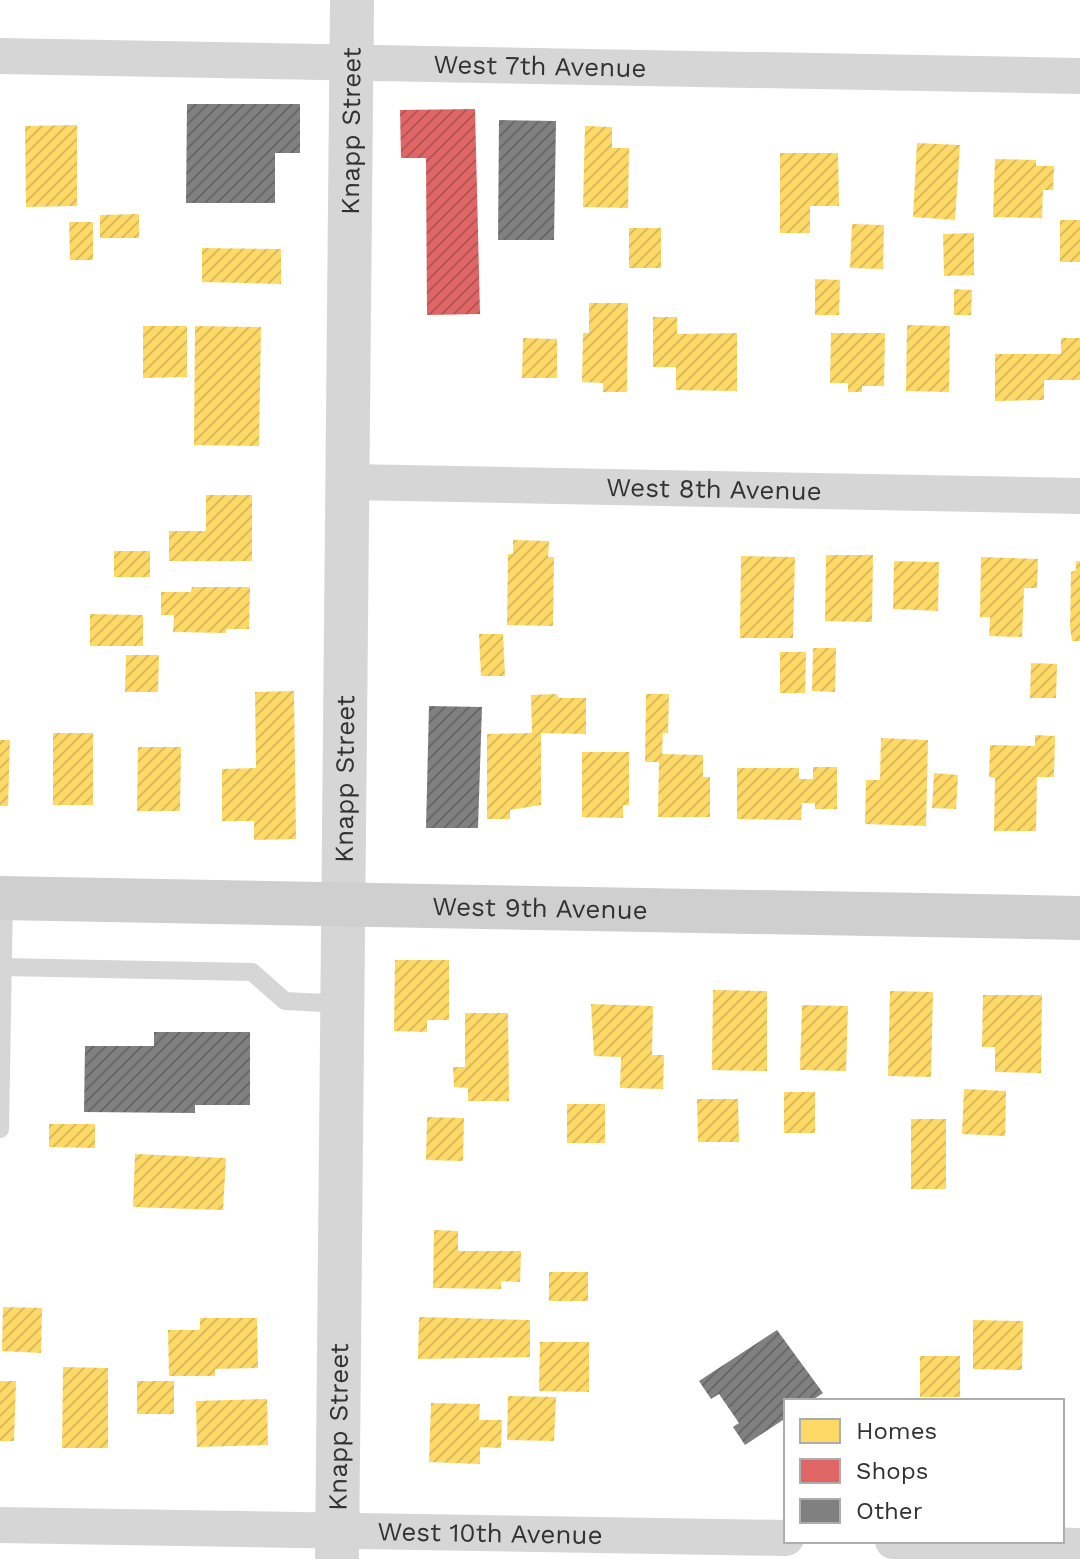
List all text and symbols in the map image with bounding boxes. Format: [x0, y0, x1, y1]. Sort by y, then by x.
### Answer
street label: Knapp Street [335, 47, 367, 215]
street label: West 7th Avenue [433, 49, 647, 83]
street label: West 8th Avenue [606, 472, 822, 506]
street label: Knapp Street [329, 695, 360, 863]
street label: West 9th Avenue [432, 891, 648, 925]
street label: Knapp Street [322, 1343, 354, 1511]
legend [784, 1399, 1064, 1543]
text: Homes [856, 1417, 937, 1445]
text: Shops [856, 1457, 928, 1485]
text: Other [856, 1497, 923, 1525]
street label: West 10th Avenue [377, 1516, 603, 1550]

